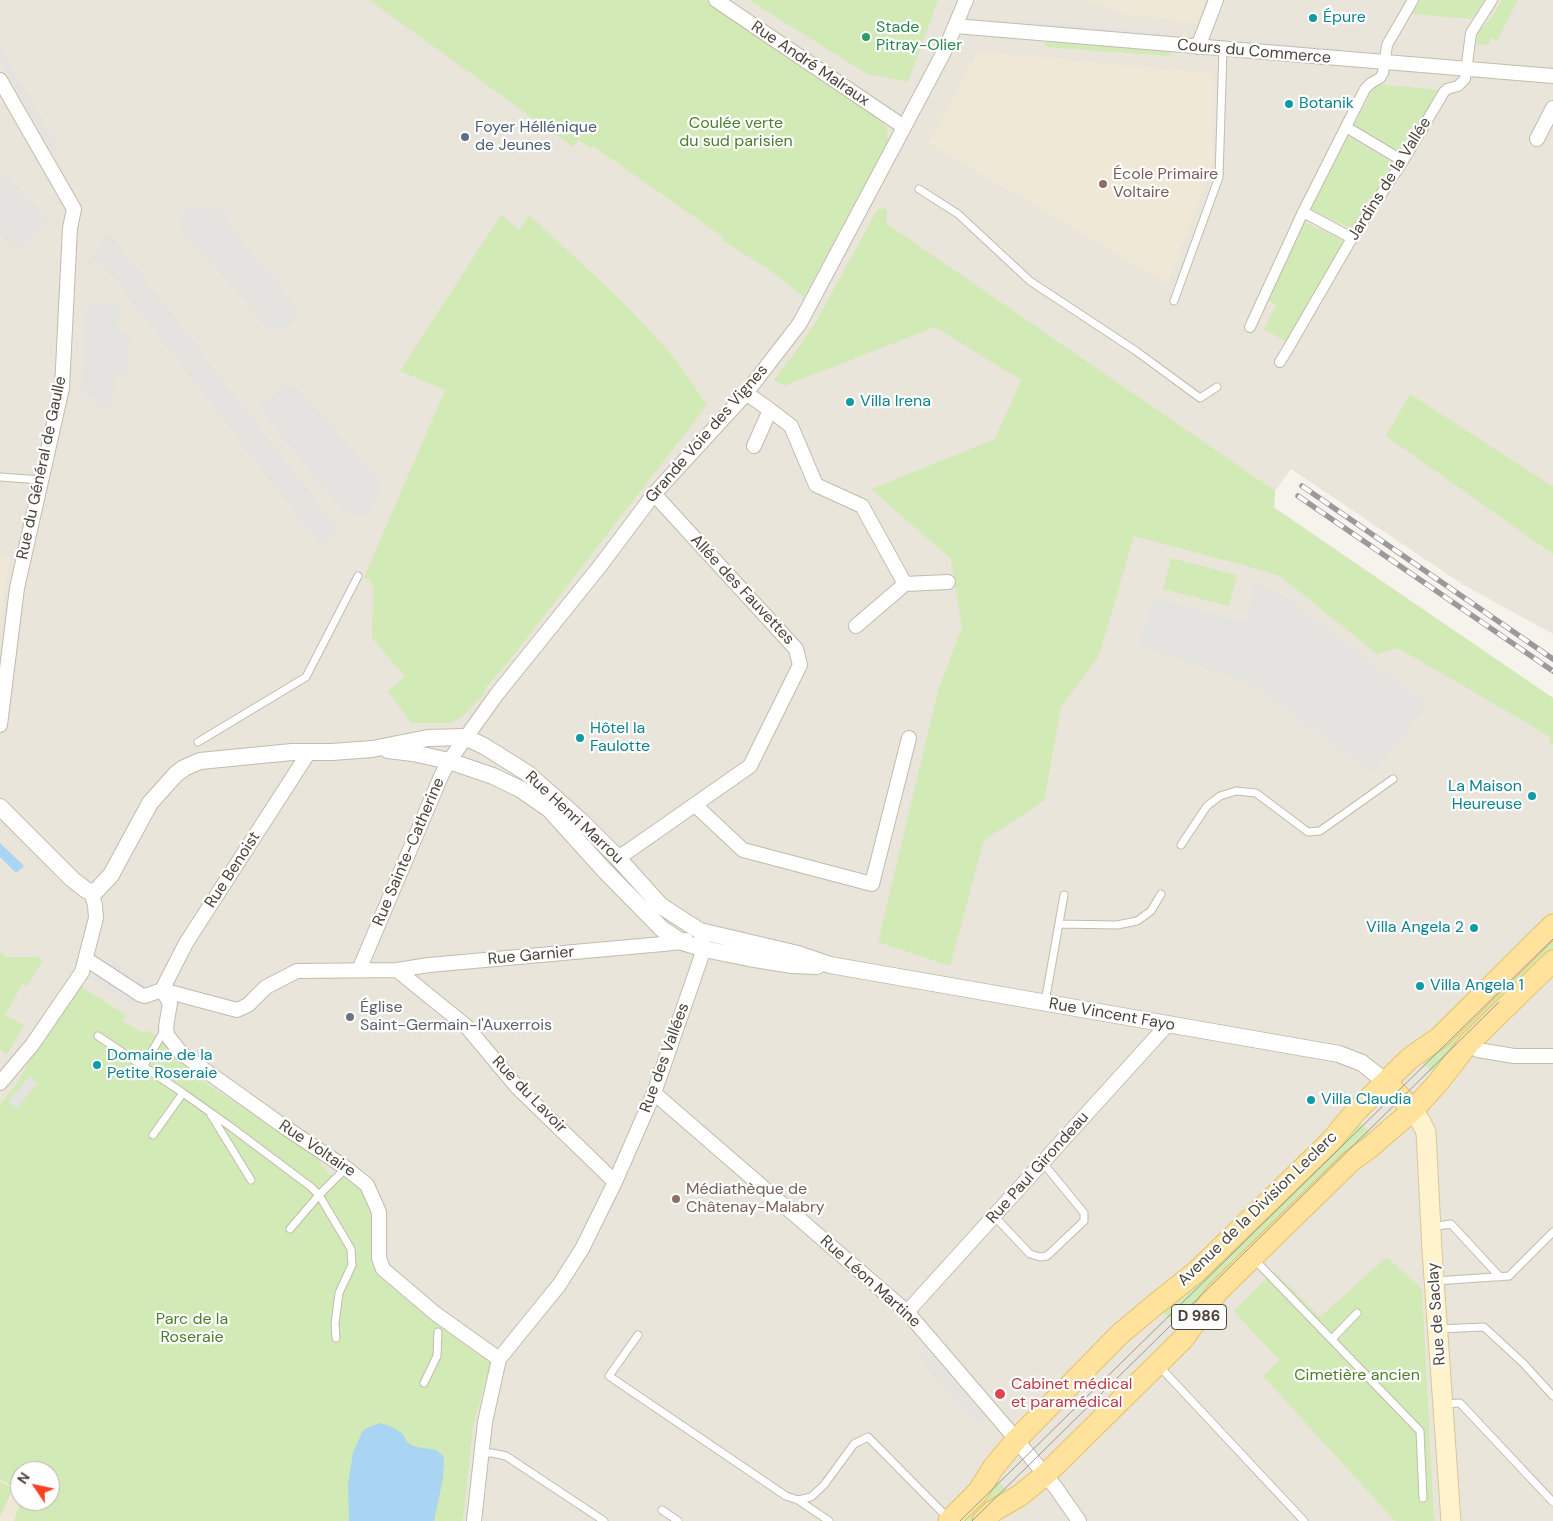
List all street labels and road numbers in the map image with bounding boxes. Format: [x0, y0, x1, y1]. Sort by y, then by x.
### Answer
street label: Rue André Malraux [747, 17, 873, 111]
street label: Cours du Commerce [1176, 36, 1332, 68]
street label: Jardins de la Vallée [1344, 114, 1436, 244]
street label: Grande Voie des Vignes [642, 361, 772, 507]
street label: Rue du Général de Gaulle [13, 375, 71, 561]
street label: Allée des Fauvettes [686, 531, 798, 649]
street label: Rue Henri Marrou [521, 767, 627, 869]
street label: Rue Sainte-Catherine [369, 775, 449, 929]
street label: Rue Benoist [201, 828, 265, 912]
street label: Rue Garnier [487, 943, 575, 969]
street label: Rue Vincent Fayo [1047, 994, 1177, 1036]
street label: Rue des Vallées [636, 1001, 694, 1115]
street label: Rue du Lavoir [488, 1053, 570, 1137]
street label: Rue Paul Girondeau [983, 1108, 1093, 1228]
street label: Rue Voltaire [275, 1116, 359, 1182]
street label: Avenue de la Division Leclerc [1174, 1128, 1342, 1290]
street label: Rue Léon Martine [816, 1232, 924, 1332]
street label: Rue de Saclay [1424, 1262, 1450, 1366]
road number: D 986 [1172, 1304, 1226, 1330]

